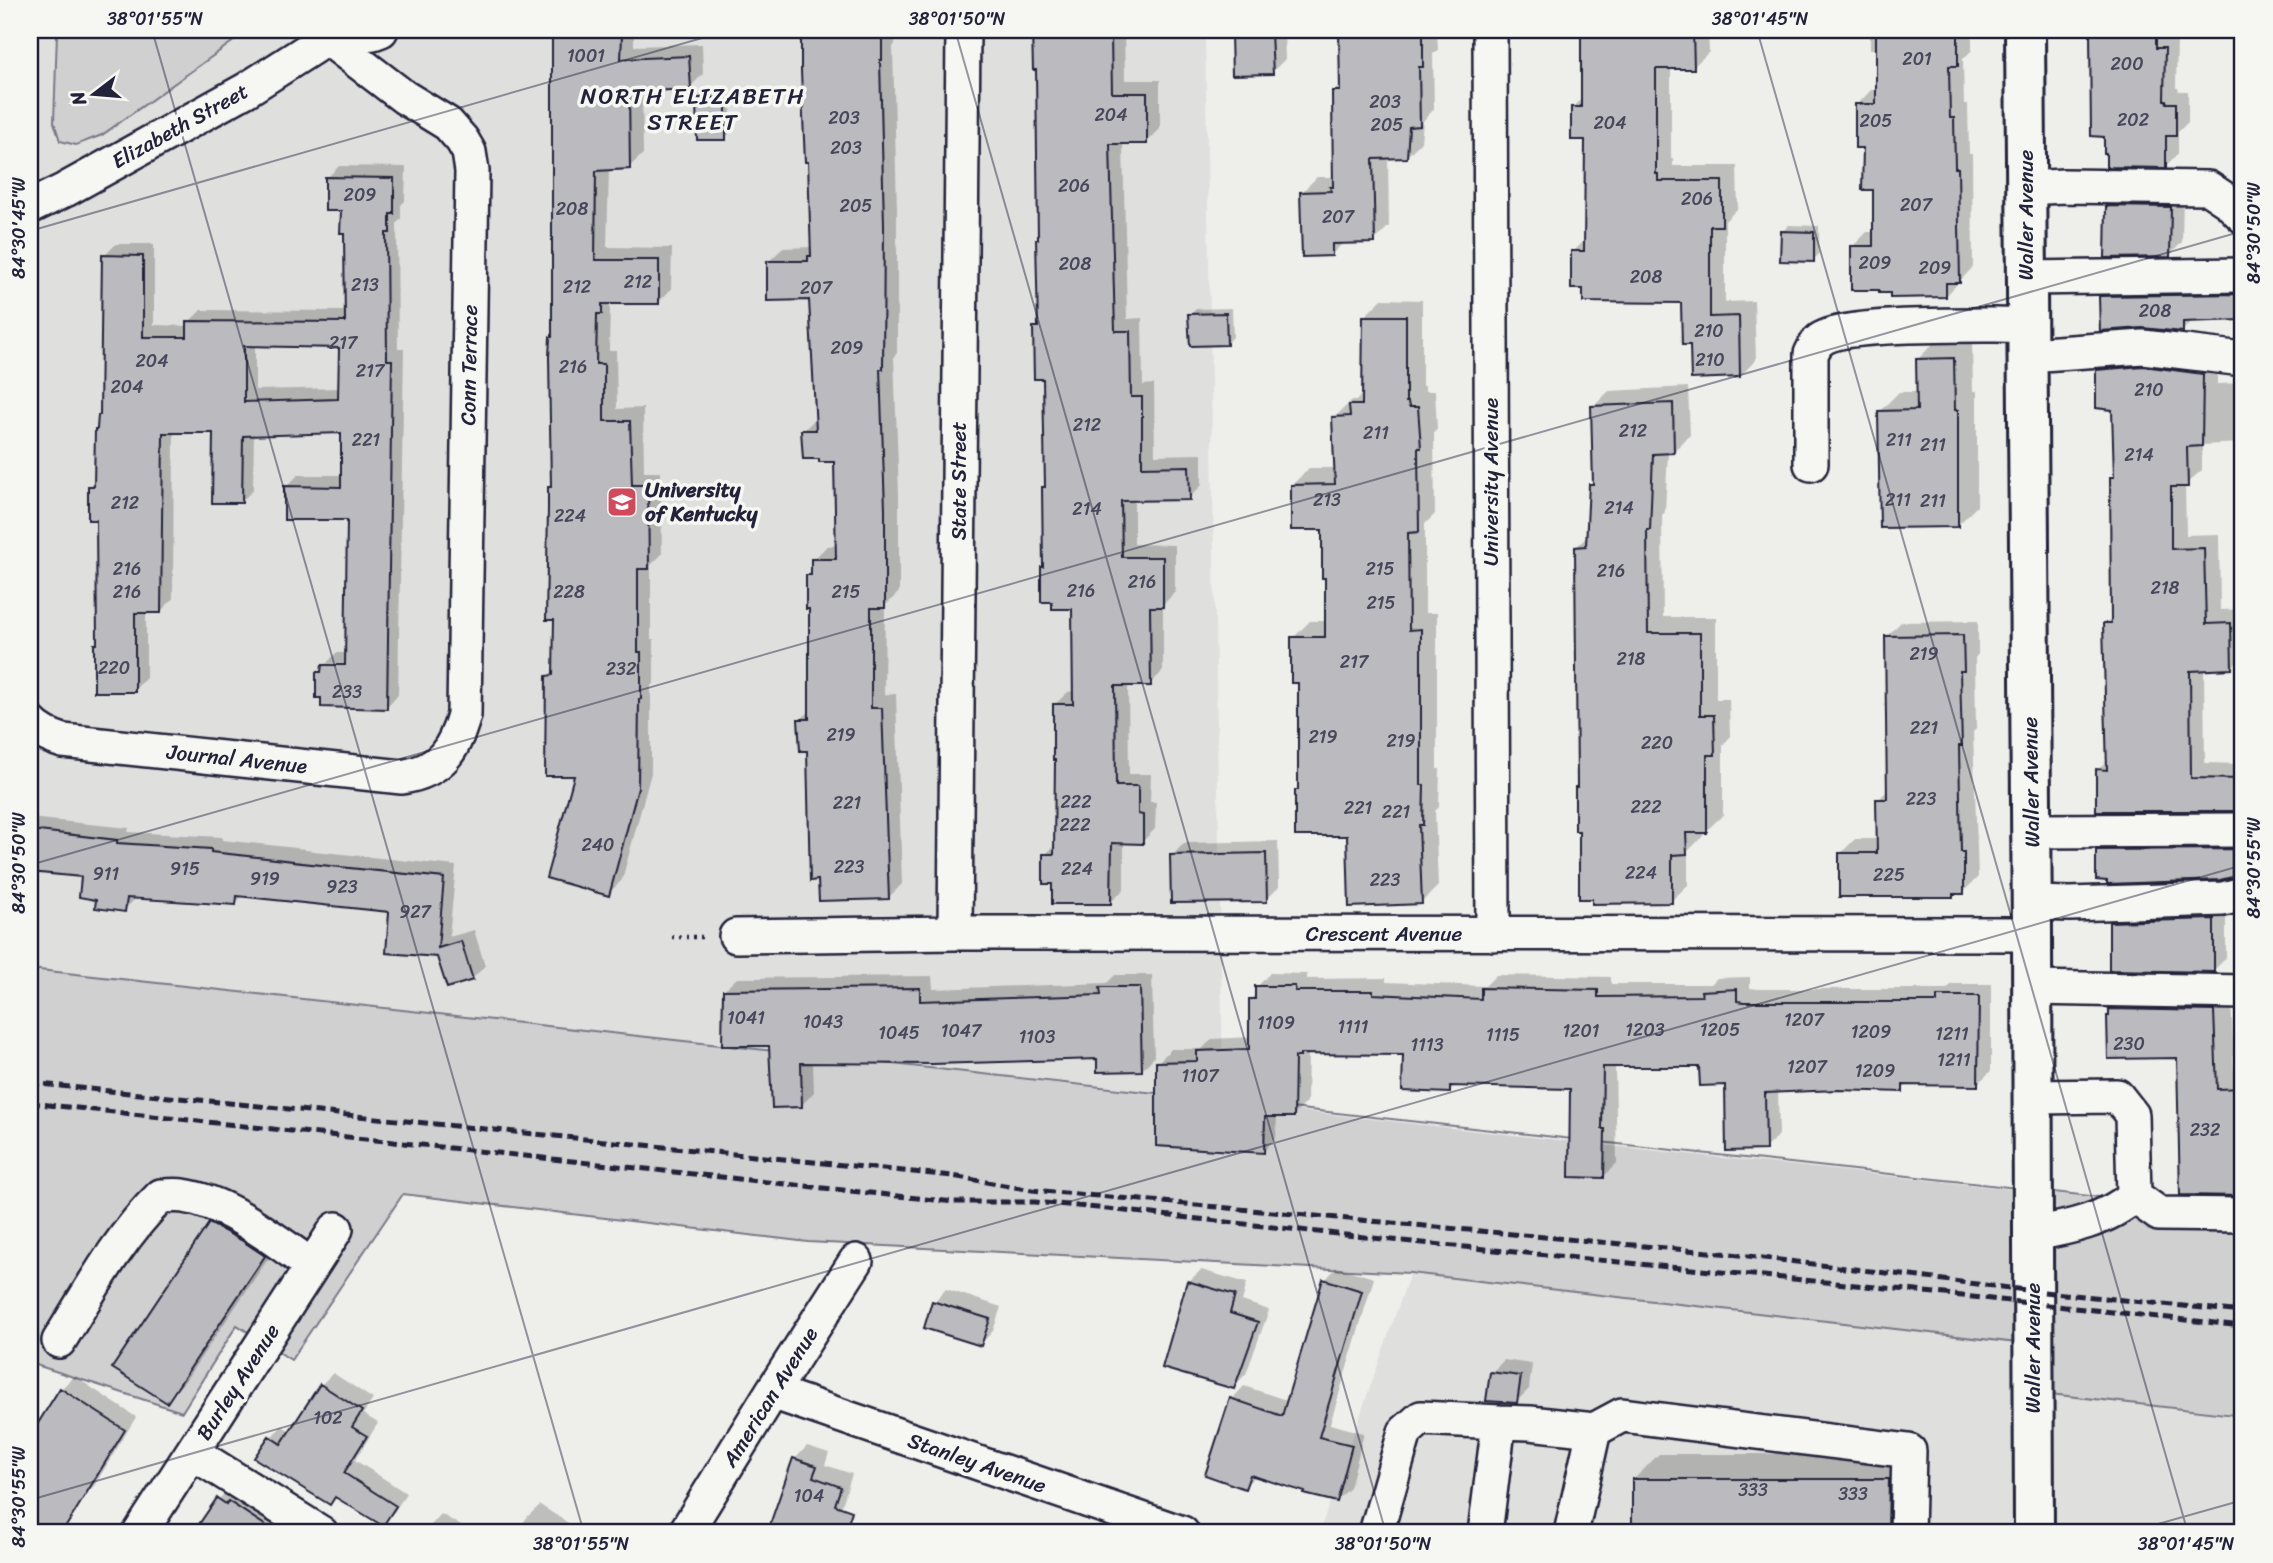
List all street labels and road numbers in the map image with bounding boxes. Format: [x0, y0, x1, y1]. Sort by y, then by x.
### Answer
street label: Elizabeth Street [104, 73, 256, 179]
street label: Waller Avenue [2007, 150, 2045, 280]
street label: Conn Terrace [449, 304, 489, 426]
street label: University Avenue [1472, 398, 1510, 566]
street label: State Street [940, 422, 978, 540]
street label: Waller Avenue [2011, 716, 2051, 848]
street label: Journal Avenue [164, 733, 309, 785]
street label: Crescent Avenue [1306, 915, 1462, 953]
street label: Waller Avenue [2014, 1283, 2052, 1413]
street label: Burley Avenue [186, 1316, 290, 1448]
street label: American Avenue [711, 1319, 829, 1476]
street label: Stanley Avenue [903, 1422, 1052, 1505]

